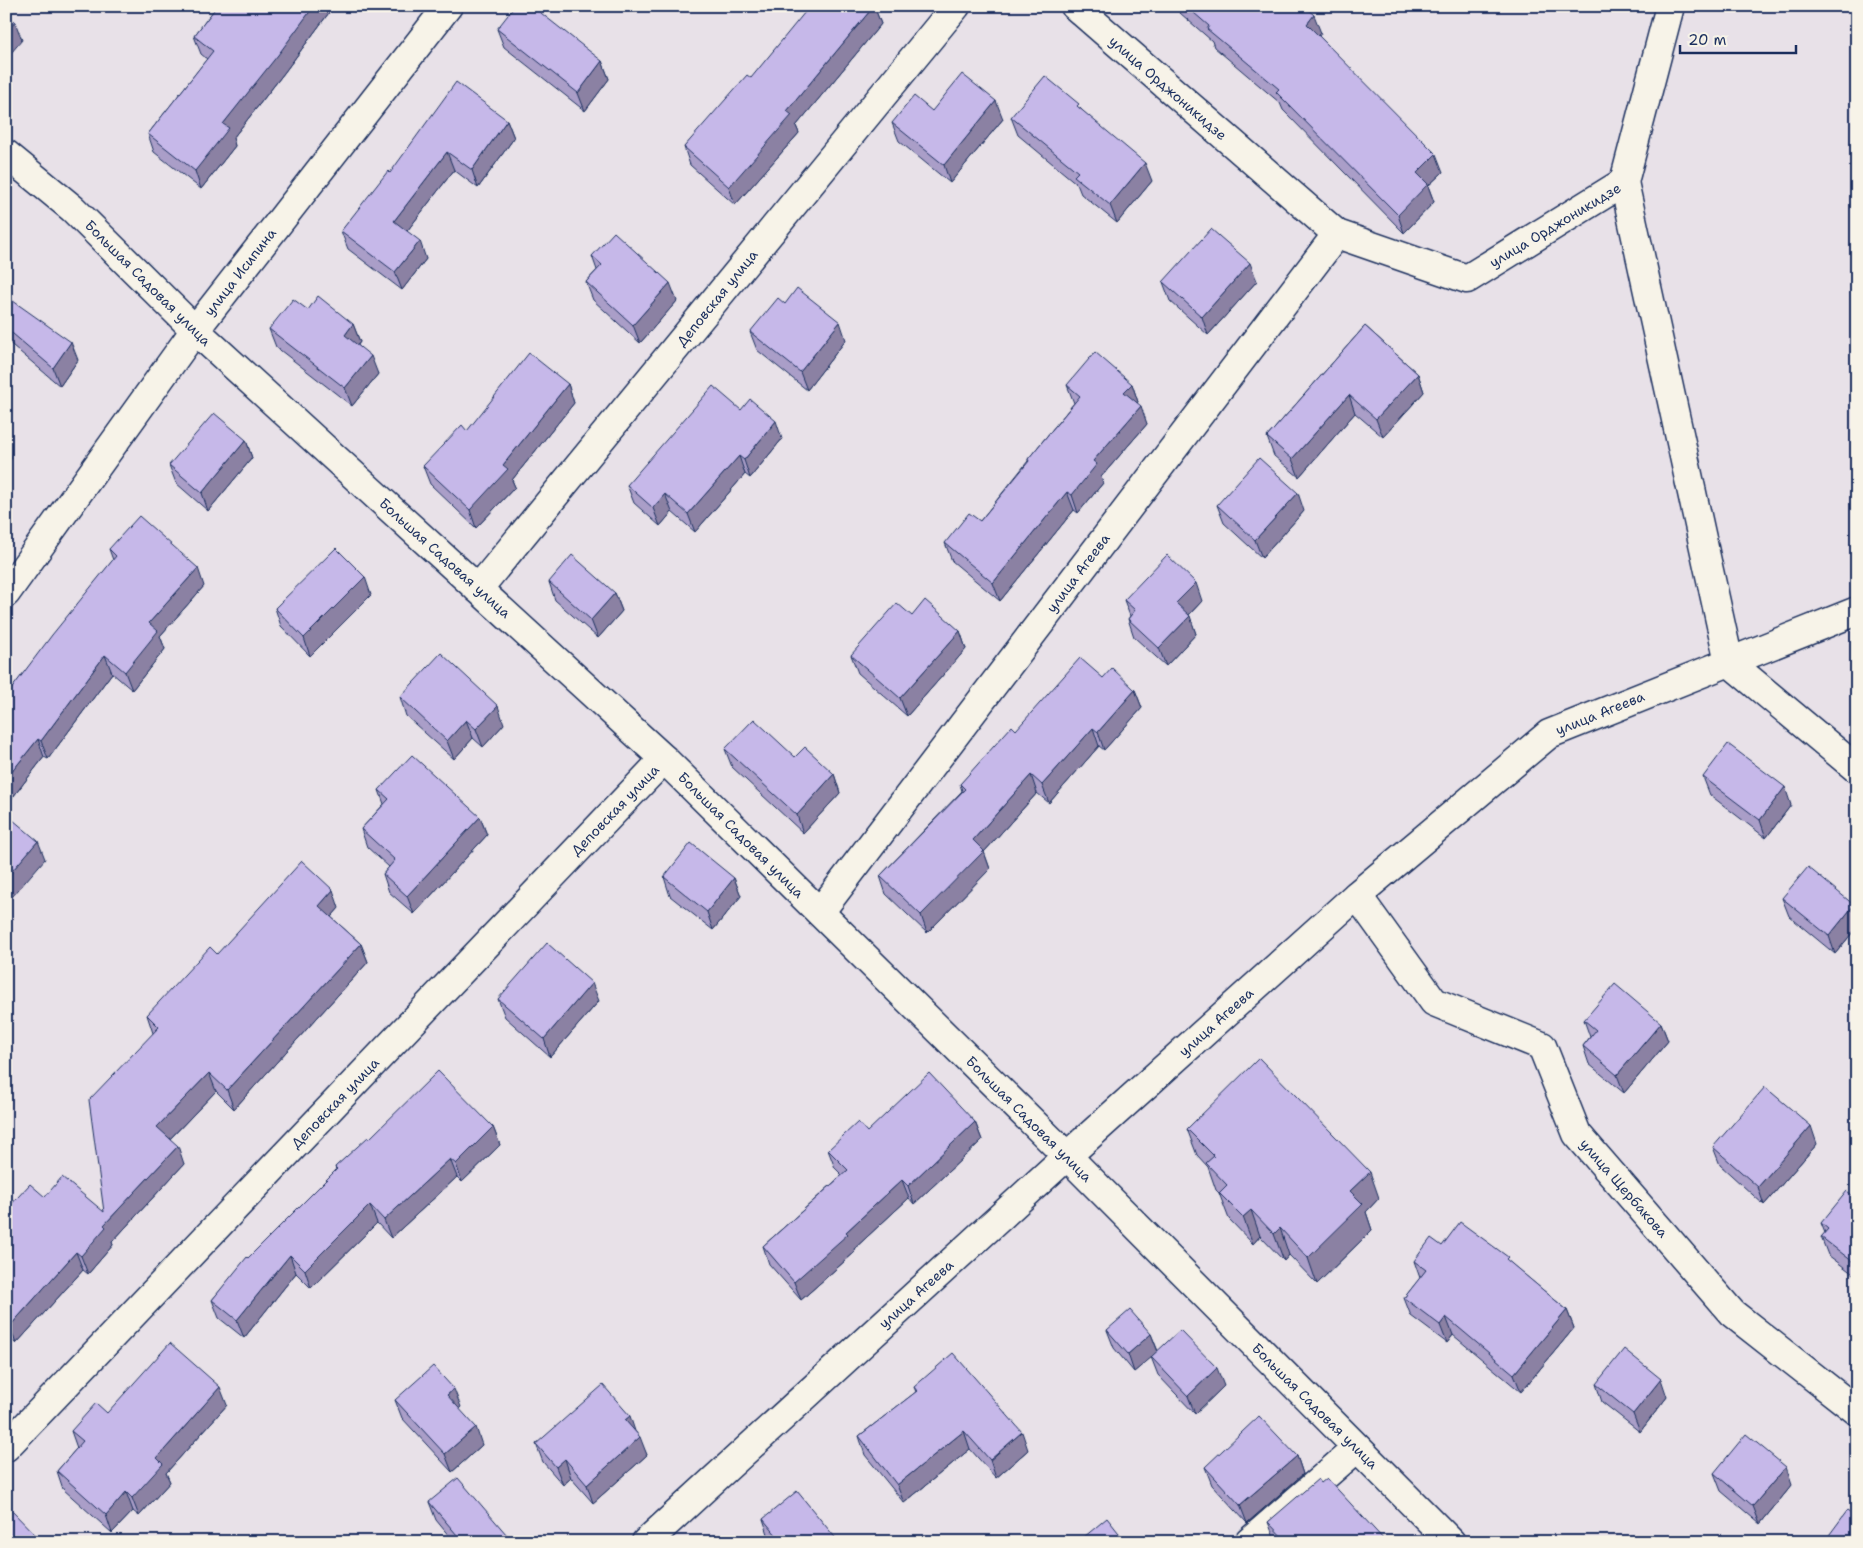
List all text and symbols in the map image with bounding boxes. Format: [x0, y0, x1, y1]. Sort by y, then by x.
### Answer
scale bar [1680, 22, 1797, 54]
text: 20 m [1688, 30, 1727, 50]
street label: улица Орджоникидзе [1105, 32, 1231, 144]
street label: улица Орджоникидзе [1486, 179, 1624, 271]
street label: Большая Садовая улица [81, 216, 215, 350]
street label: улица Исипина [200, 224, 280, 320]
street label: Деповская улица [672, 246, 762, 350]
street label: Большая Садовая улица [375, 494, 515, 622]
street label: улица Агеева [1042, 530, 1114, 616]
street label: улица Агеева [1553, 687, 1647, 739]
street label: Деповская улица [567, 761, 663, 859]
street label: Большая Садовая улица [674, 768, 808, 902]
street label: улица Агеева [1175, 984, 1257, 1060]
street label: Большая Садовая улица [962, 1052, 1096, 1186]
street label: Деповская улица [287, 1054, 383, 1152]
street label: улица Щербакова [1576, 1135, 1672, 1242]
street label: улица Агеева [875, 1256, 957, 1332]
street label: Большая Садовая улица [1248, 1339, 1382, 1473]

